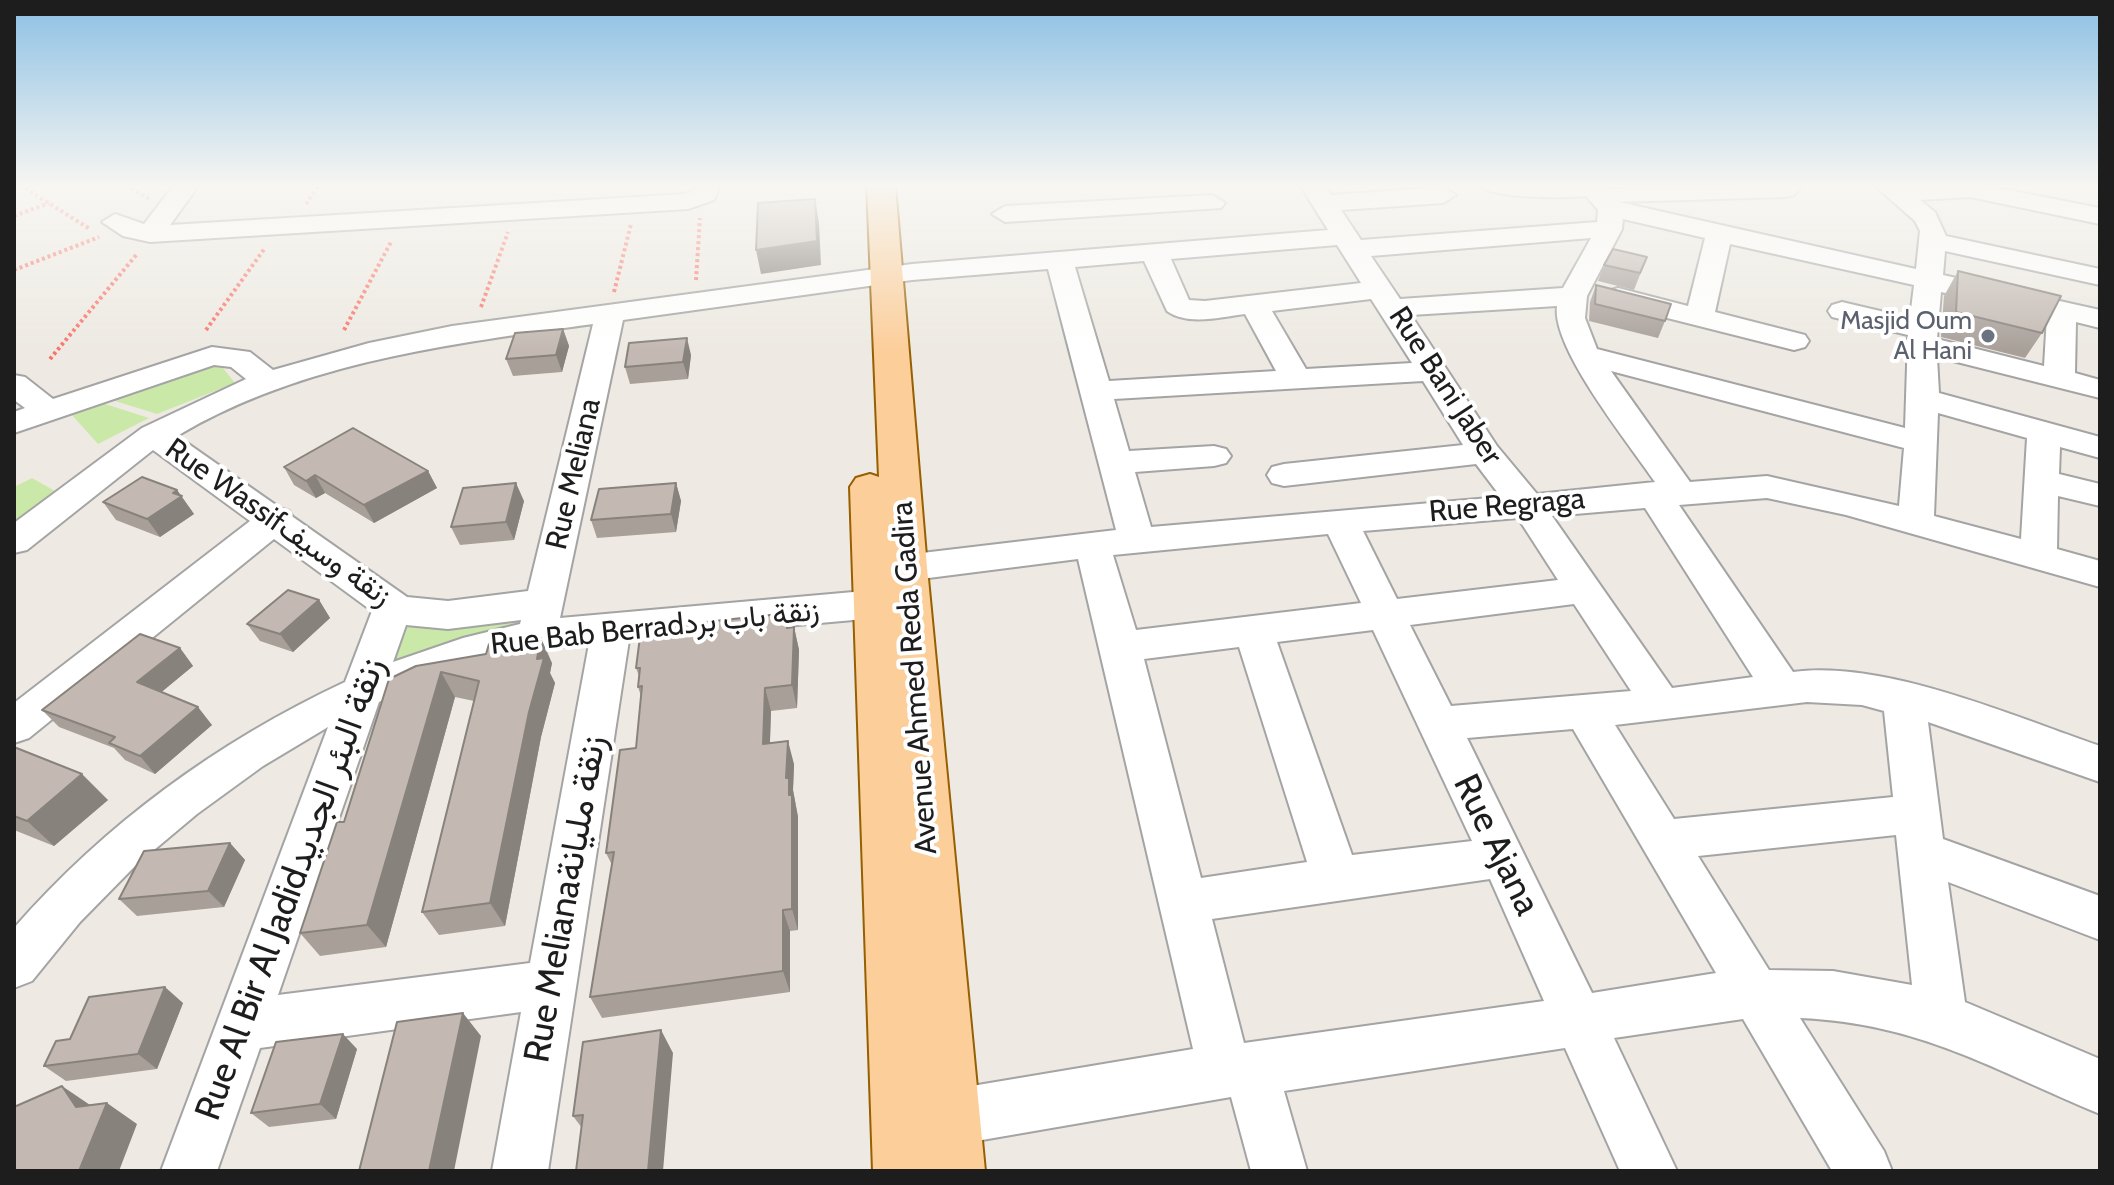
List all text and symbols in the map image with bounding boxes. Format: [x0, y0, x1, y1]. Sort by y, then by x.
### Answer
street label: Rue Bani Jaber [1381, 300, 1509, 472]
place label: Masjid Oum Al Hani [1840, 305, 1972, 366]
marker: Masjid Oum Al Hani [1979, 327, 1997, 345]
street label: Rue Meliana [539, 395, 609, 553]
street label: Rue Wassifزنقة وسيف [158, 431, 398, 615]
street label: Rue Regraga [1428, 481, 1586, 531]
street label: Avenue Ahmed Reda Gadira [885, 500, 945, 856]
street label: Rue Bab Berradزنقة باب برد [489, 593, 821, 663]
street label: Rue Al Bir Al Jadidزنقة البئر الجديد [187, 652, 395, 1126]
street label: Rue Melianaزنقة مليانة [516, 732, 616, 1066]
street label: Rue Ajana [1443, 768, 1549, 922]

